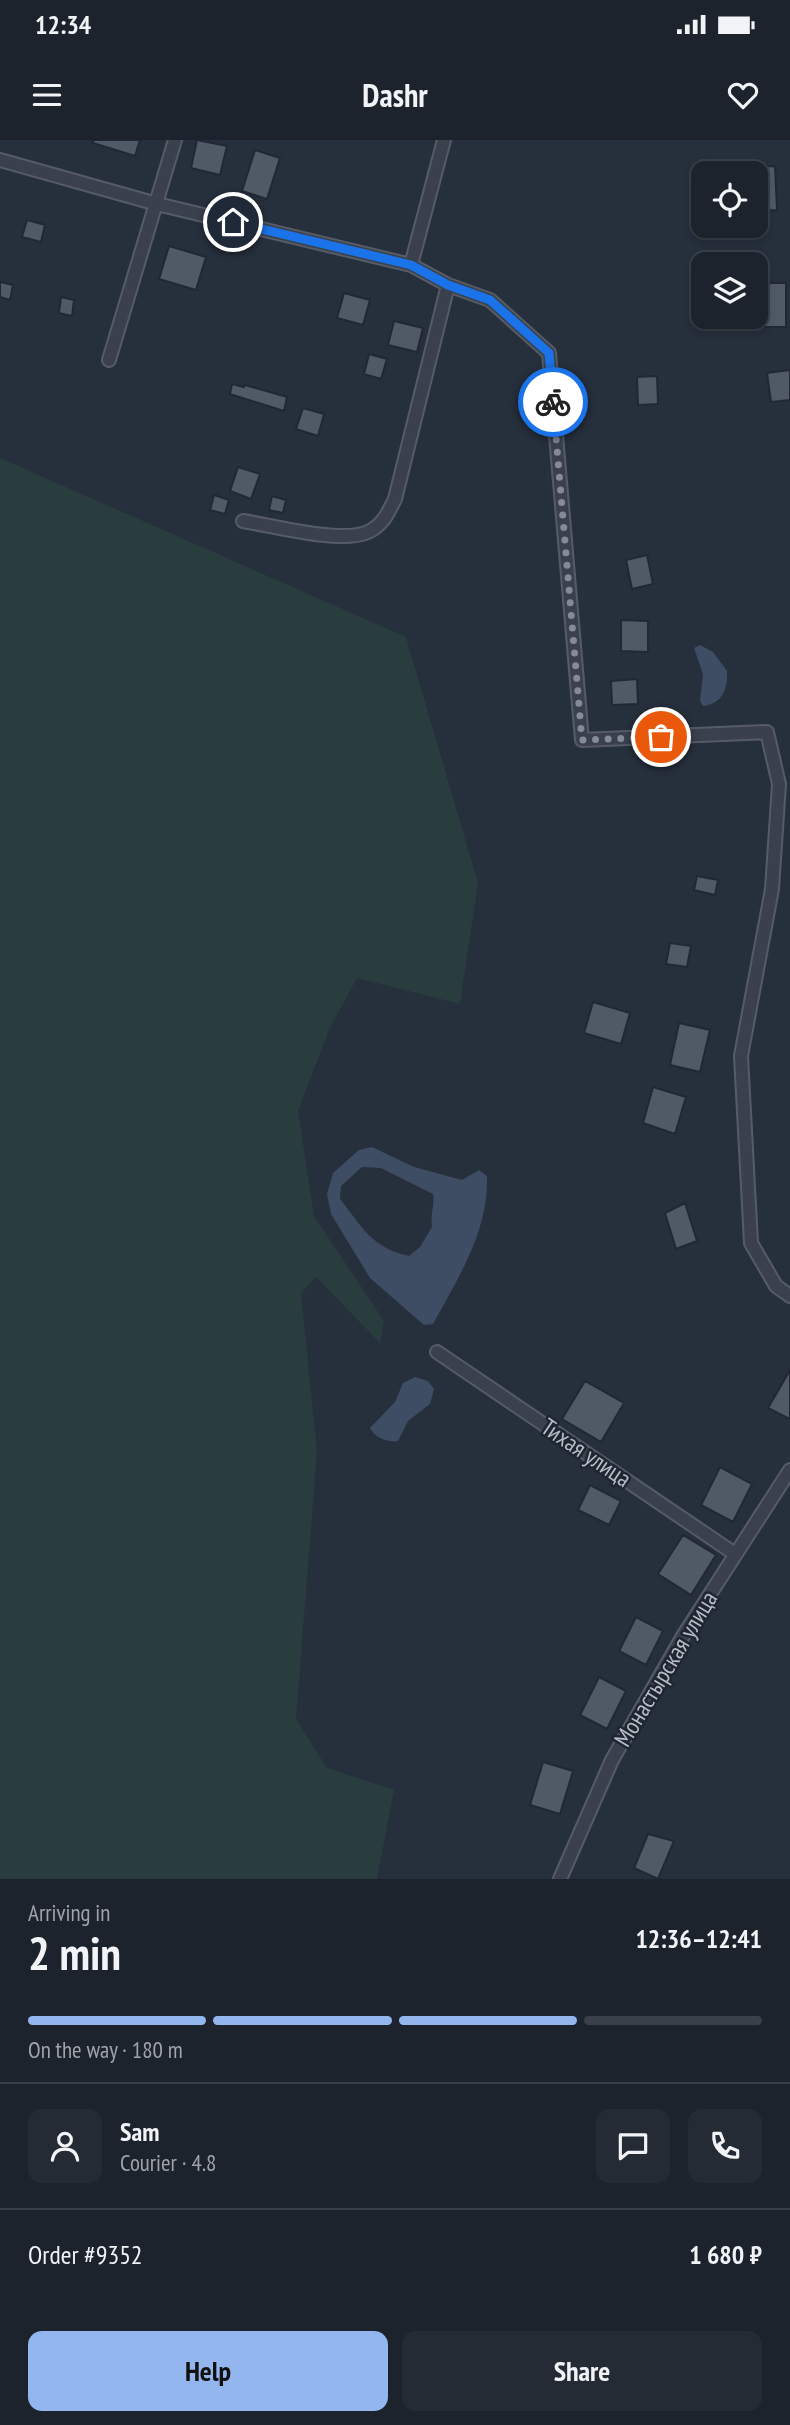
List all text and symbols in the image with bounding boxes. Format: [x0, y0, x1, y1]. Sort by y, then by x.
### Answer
text: 12:34 [35, 8, 91, 41]
text: Dashr [362, 74, 428, 116]
icon: menu [28, 76, 66, 114]
icon: heart [724, 76, 762, 114]
map controls [691, 161, 768, 329]
button: locate [691, 161, 768, 238]
pin [203, 192, 263, 252]
icon: home [214, 203, 252, 241]
button: layers [691, 252, 768, 329]
courier [518, 367, 588, 437]
icon: bike [534, 383, 572, 421]
pin [631, 707, 691, 767]
icon: bag [642, 718, 680, 756]
street label: Тихая улица [535, 1411, 637, 1494]
street label: Монастырская улица [607, 1585, 724, 1752]
text: Arriving in [28, 1898, 110, 1927]
text: 12:36–12:41 [635, 1922, 762, 1955]
text: 2 min [28, 1923, 121, 1983]
text: On the way · 180 m [28, 2035, 183, 2064]
button: person [28, 2109, 102, 2183]
button: chat [596, 2109, 670, 2183]
button: phone [688, 2109, 762, 2183]
text: Sam [120, 2115, 159, 2148]
text: Courier · 4.8 [120, 2148, 216, 2177]
text: Order #9352 [28, 2238, 143, 2271]
text: 1 680 ₽ [689, 2238, 762, 2271]
button: Help [28, 2331, 388, 2411]
button: Share [402, 2331, 762, 2411]

